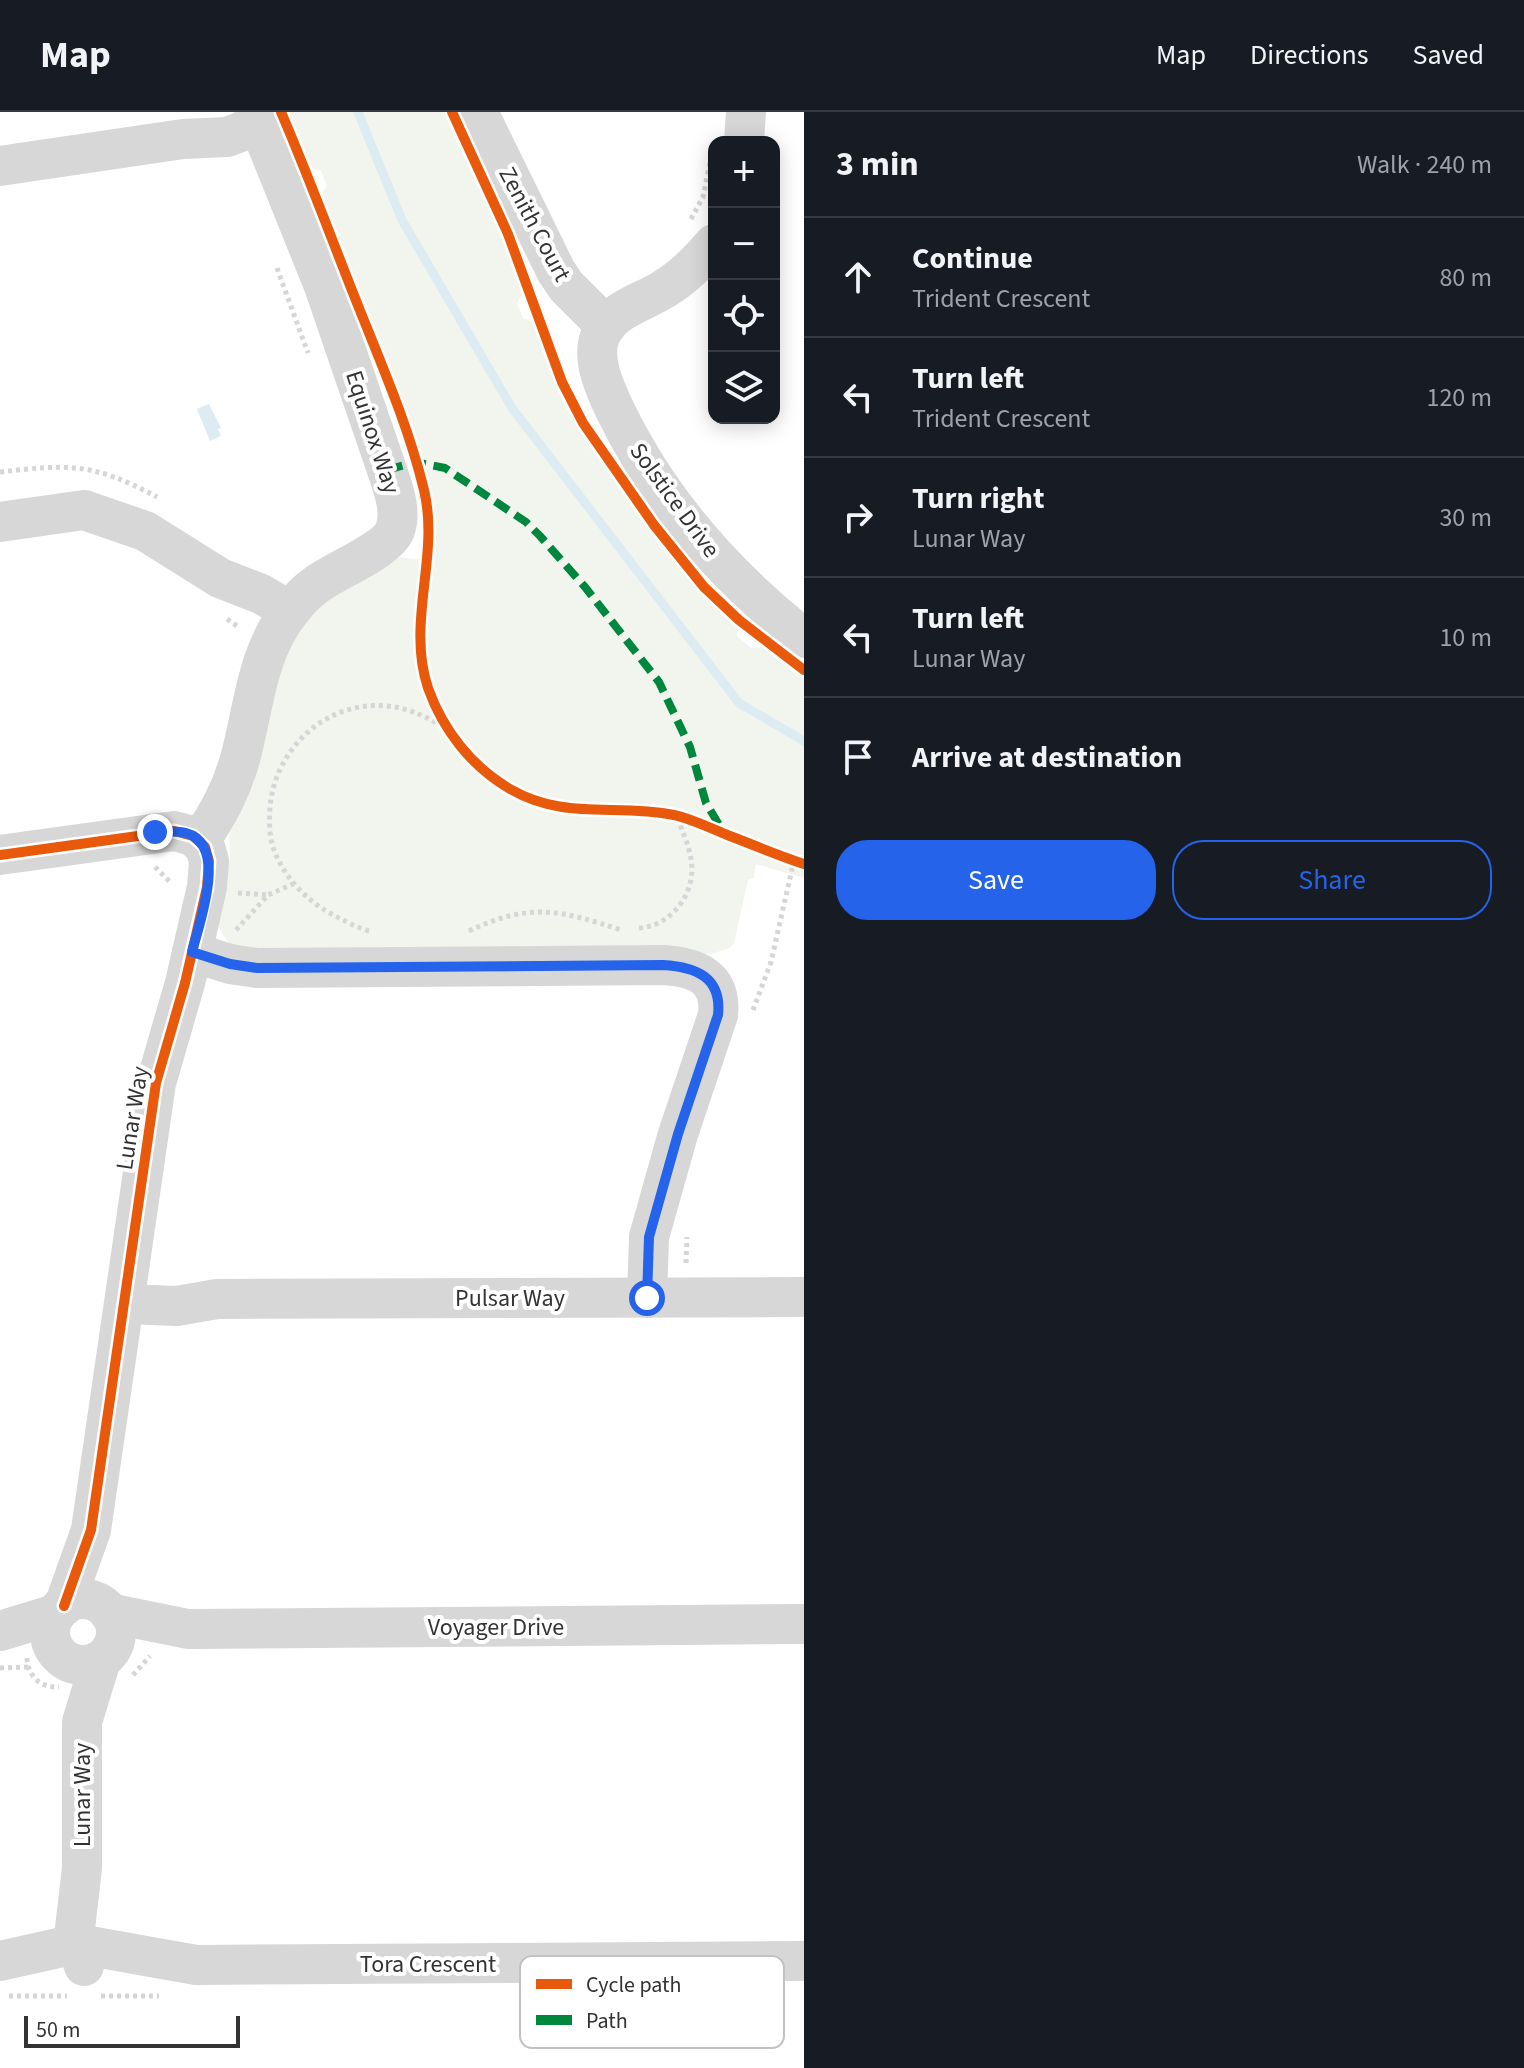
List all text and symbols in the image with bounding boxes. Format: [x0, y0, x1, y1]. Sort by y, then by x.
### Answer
text: Map [40, 28, 111, 82]
text: Map [1156, 35, 1206, 75]
text: Directions [1250, 35, 1369, 75]
text: Saved [1413, 35, 1484, 75]
map controls [708, 136, 780, 424]
button: + [708, 136, 780, 208]
text: 3 min [836, 140, 919, 189]
text: Walk · 240 m [1357, 146, 1492, 183]
street label: Zenith Court [490, 161, 579, 288]
button: − [708, 208, 780, 280]
text: Continue [912, 237, 1033, 280]
icon: ahead [836, 255, 880, 299]
text: 80 m [1439, 259, 1492, 296]
button: locate [708, 280, 780, 352]
text: Trident Crescent [912, 280, 1090, 317]
button: layers [708, 352, 780, 424]
text: Turn left [912, 357, 1024, 400]
street label: Equinox Way [336, 366, 409, 498]
icon: left [836, 375, 880, 419]
text: 120 m [1426, 379, 1492, 416]
text: Trident Crescent [912, 400, 1090, 437]
street label: Solstice Drive [621, 436, 728, 565]
text: Turn right [912, 477, 1044, 520]
icon: right [836, 495, 880, 539]
text: 30 m [1439, 499, 1492, 536]
text: Lunar Way [912, 520, 1025, 557]
text: Turn left [912, 597, 1024, 640]
icon: left [836, 615, 880, 659]
text: 10 m [1439, 619, 1492, 656]
text: Lunar Way [912, 640, 1025, 677]
icon: arrive [836, 735, 880, 779]
text: Arrive at destination [912, 736, 1182, 779]
route end [137, 814, 173, 850]
button: Save [836, 840, 1156, 920]
button: Share [1172, 840, 1492, 920]
street label: Lunar Way [107, 1064, 158, 1172]
route start [629, 1280, 665, 1316]
street label: Pulsar Way [455, 1281, 565, 1316]
street label: Voyager Drive [428, 1610, 564, 1645]
street label: Lunar Way [65, 1743, 100, 1847]
street label: Tora Crescent [360, 1947, 496, 1982]
legend [520, 1956, 784, 2048]
text: Cycle path [586, 1969, 682, 2001]
text: Path [586, 2005, 628, 2037]
scale bar [24, 2012, 240, 2048]
text: 50 m [36, 2014, 81, 2046]

